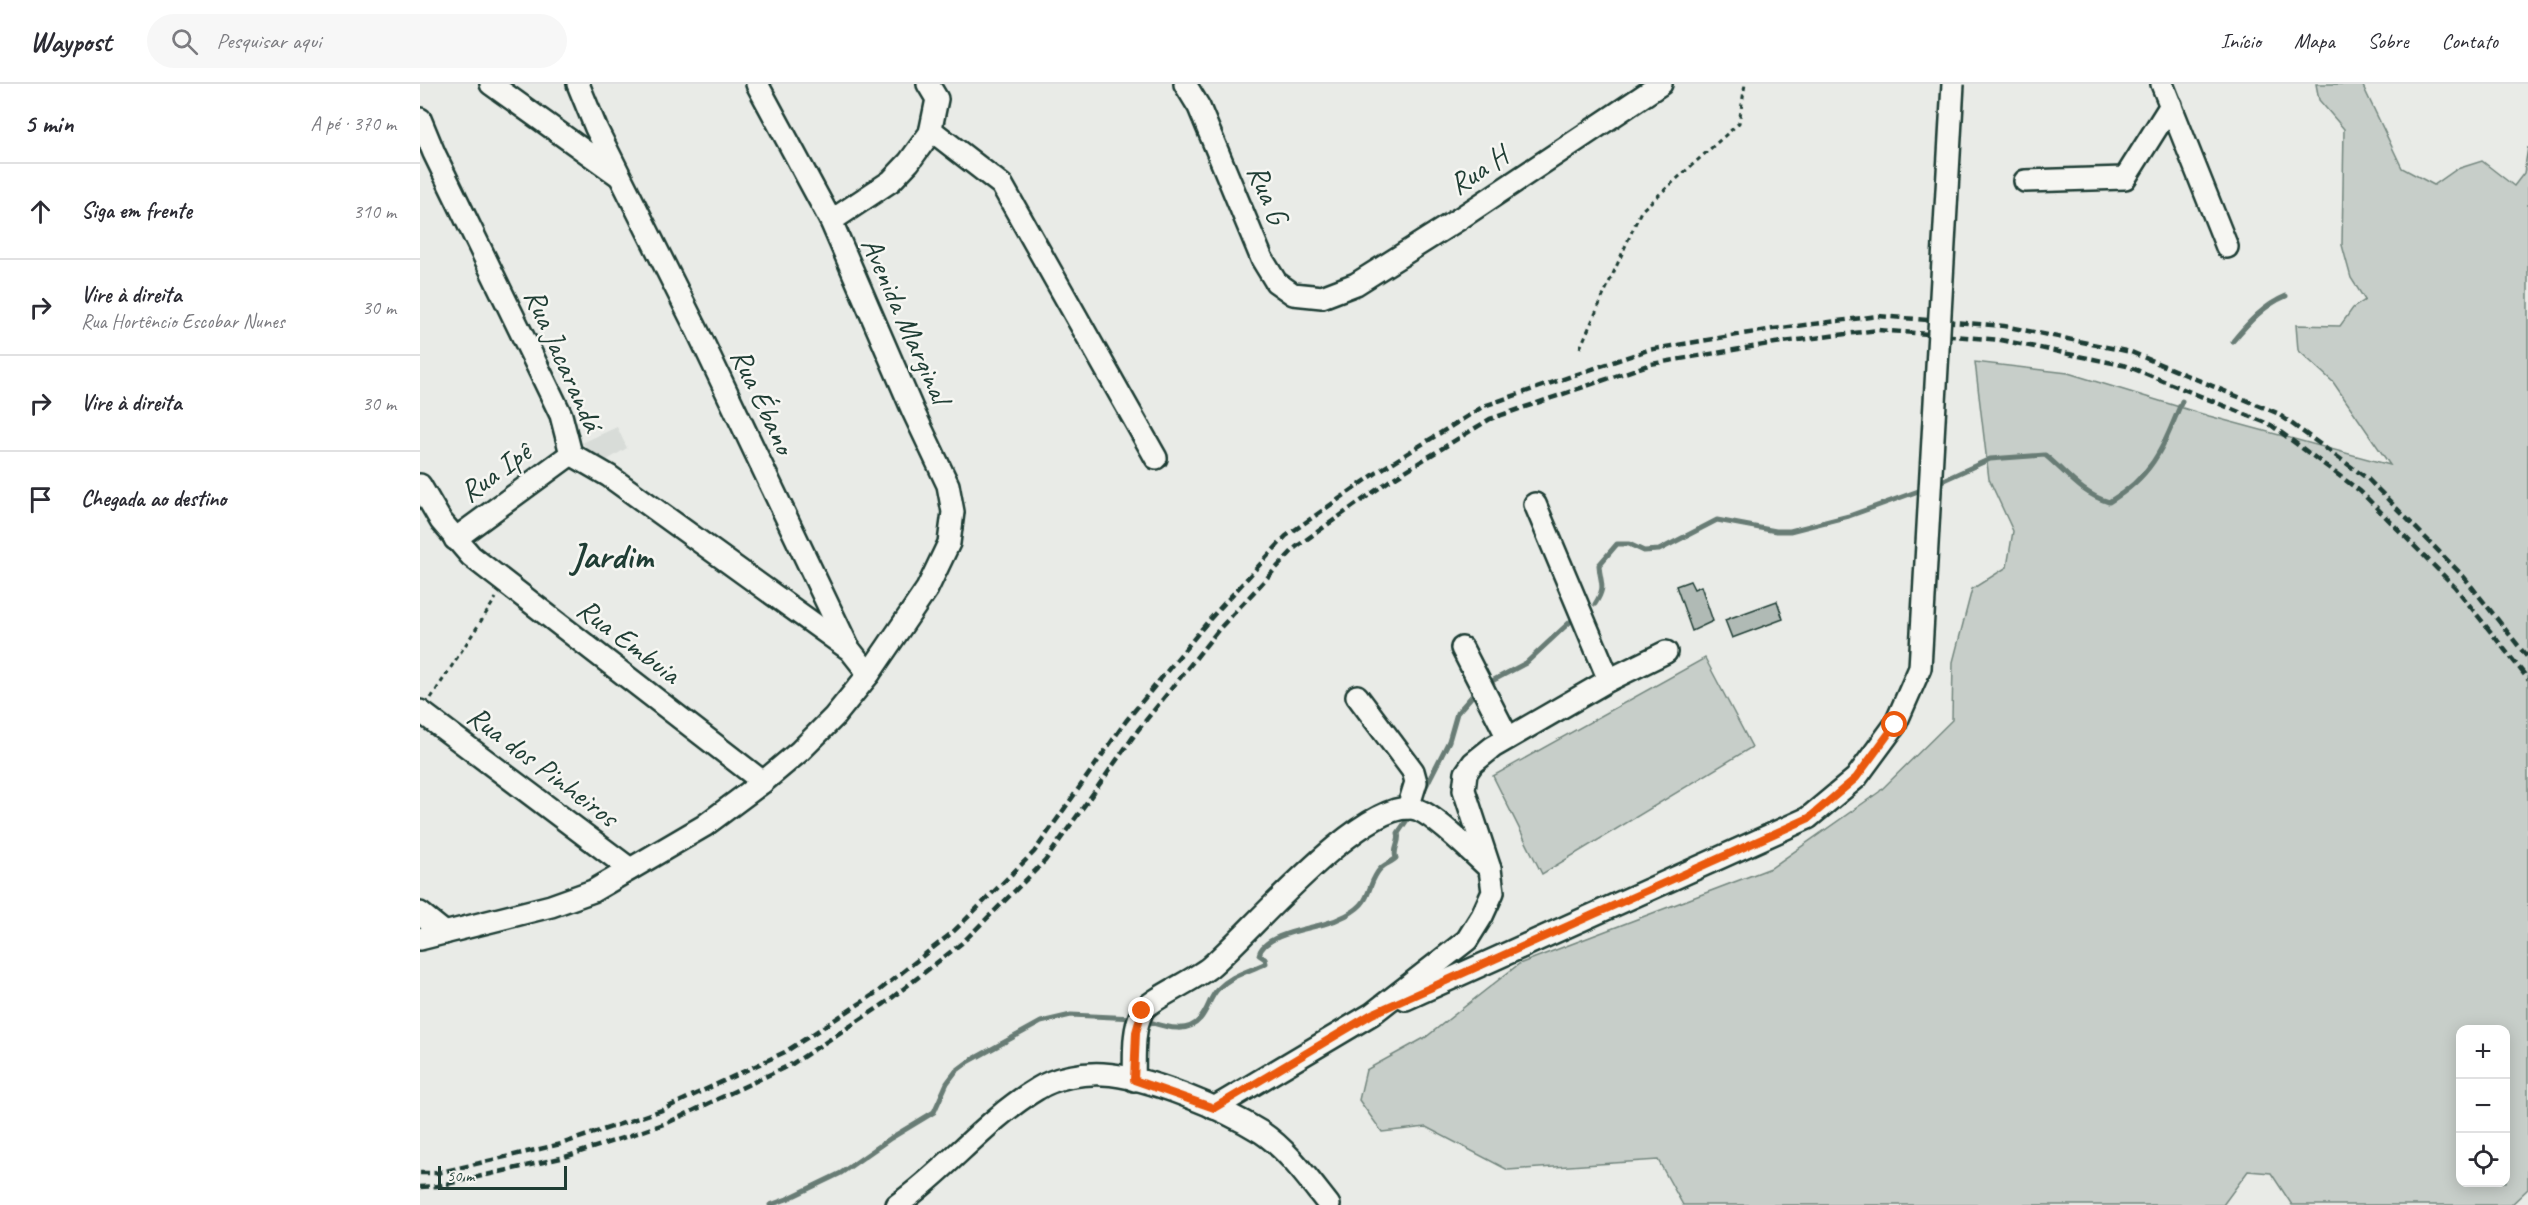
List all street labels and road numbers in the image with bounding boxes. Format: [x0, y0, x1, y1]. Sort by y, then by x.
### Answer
street label: Rua H [1441, 135, 1518, 203]
street label: Rua G [1239, 159, 1299, 232]
street label: Avenida Marginal [853, 231, 961, 413]
street label: Rua Jacarandá [516, 283, 613, 440]
street label: Rua Ébano [722, 342, 805, 463]
street label: Rua Ipê [452, 432, 541, 511]
street label: Rua Embuia [570, 590, 690, 693]
street label: Rua dos Pinheiros [460, 697, 628, 837]

